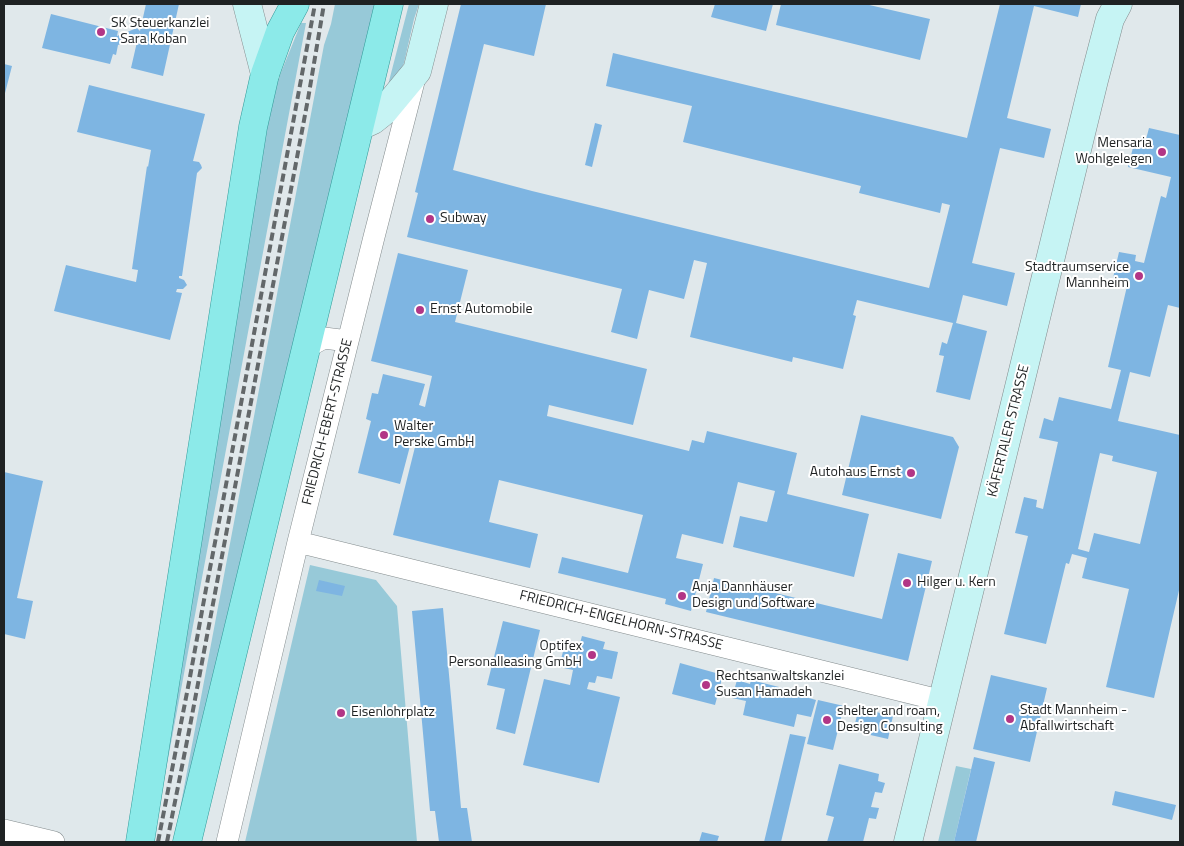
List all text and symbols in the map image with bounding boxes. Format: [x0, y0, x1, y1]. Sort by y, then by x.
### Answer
place label: SK Steuerkanzlei - Sara Koban [111, 16, 209, 48]
marker: SK Steuerkanzlei - Sara Koban [95, 26, 107, 38]
place label: Mensaria Wohlgelegen [1075, 136, 1152, 168]
marker: Mensaria Wohlgelegen [1156, 146, 1168, 158]
place label: Subway [440, 211, 487, 227]
marker: Subway [424, 213, 436, 225]
place label: Stadtraumservice Mannheim [1025, 260, 1129, 292]
marker: Stadtraumservice Mannheim [1133, 270, 1145, 282]
place label: Ernst Automobile [430, 302, 533, 318]
marker: Ernst Automobile [414, 304, 426, 316]
street label: FRIEDRICH-EBERT-STRASSE [299, 337, 357, 507]
street label: KÄFERTALER STRASSE [984, 363, 1034, 499]
place label: Walter Perske GmbH [394, 419, 474, 452]
marker: Walter Perske GmbH [378, 429, 390, 441]
place label: Autohaus Ernst [810, 465, 901, 481]
marker: Autohaus Ernst [905, 467, 917, 479]
place label: Hilger u. Kern [917, 575, 996, 591]
marker: Hilger u. Kern [901, 577, 913, 589]
place label: Anja Dannhäuser Design und Software [692, 580, 815, 612]
street label: FRIEDRICH-ENGELHORN-STRASSE [518, 588, 724, 654]
marker: Anja Dannhäuser Design und Software [676, 590, 688, 602]
place label: Optifex Personalleasing GmbH [448, 639, 582, 672]
marker: Optifex Personalleasing GmbH [586, 649, 598, 661]
place label: Rechtsanwaltskanzlei Susan Hamadeh [716, 669, 844, 702]
marker: Rechtsanwaltskanzlei Susan Hamadeh [700, 679, 712, 691]
place label: Stadt Mannheim - Abfallwirtschaft [1020, 703, 1127, 736]
place label: shelter and roam, Design Consulting [837, 704, 943, 736]
place label: Eisenlohrplatz [351, 705, 435, 721]
marker: Eisenlohrplatz [335, 707, 347, 719]
marker: Stadt Mannheim - Abfallwirtschaft [1004, 713, 1016, 725]
marker: shelter and roam, Design Consulting [821, 714, 833, 726]

